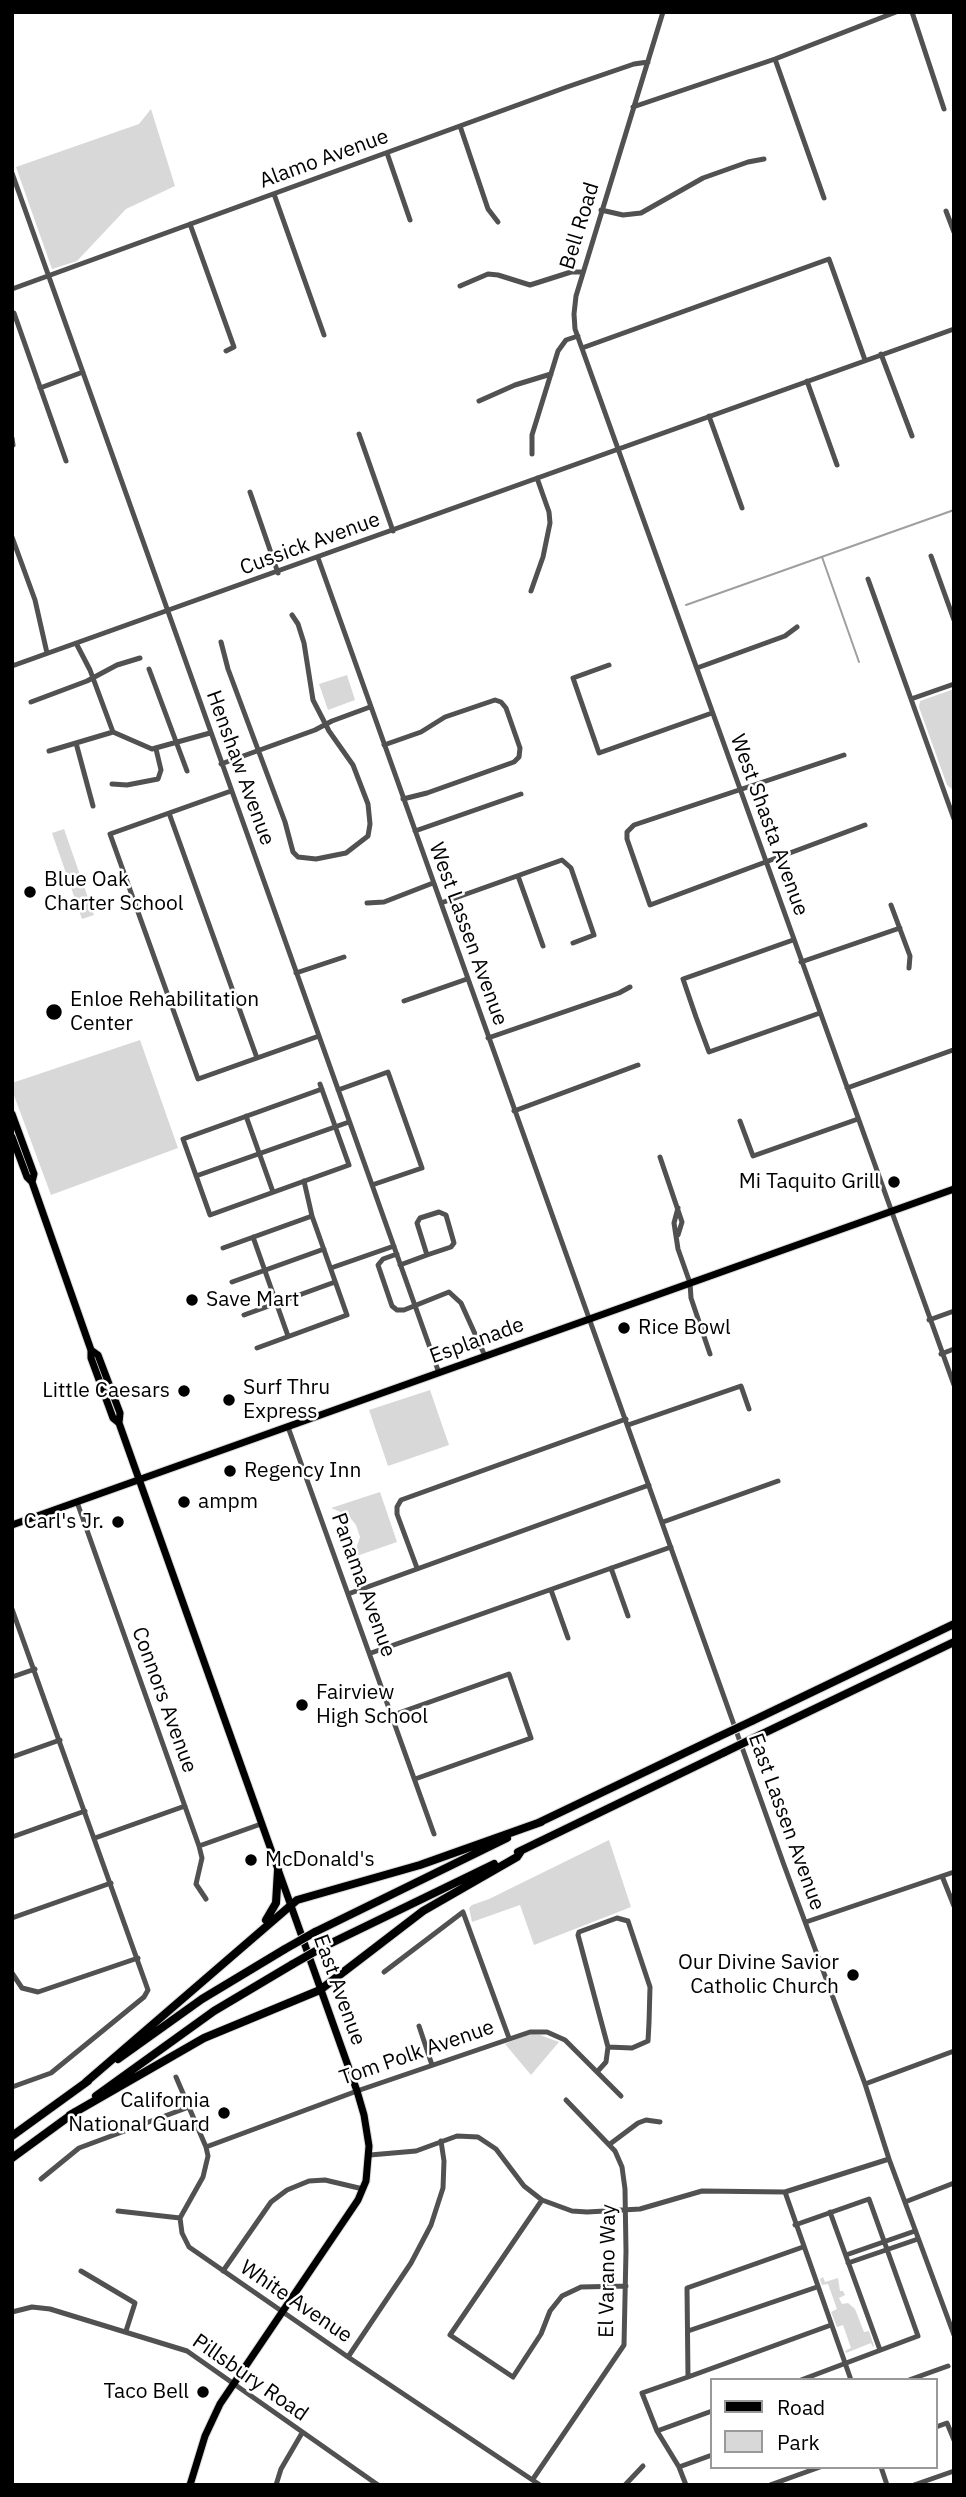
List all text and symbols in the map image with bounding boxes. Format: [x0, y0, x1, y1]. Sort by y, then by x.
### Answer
street label: Alamo Avenue [256, 124, 392, 194]
street label: Bell Road [555, 179, 605, 273]
street label: Cussick Avenue [237, 507, 383, 581]
street label: Henshaw Avenue [200, 687, 280, 849]
street label: West Shasta Avenue [724, 731, 814, 919]
street label: West Lassen Avenue [423, 839, 513, 1029]
place label: Blue Oak Charter School [44, 867, 183, 917]
marker: Blue Oak Charter School [22, 884, 38, 900]
place label: Enloe Rehabilitation Center [70, 987, 259, 1037]
marker: Enloe Rehabilitation Center [44, 1002, 64, 1022]
place label: Mi Taquito Grill [739, 1169, 880, 1195]
marker: Mi Taquito Grill [886, 1174, 902, 1190]
place label: Save Mart [206, 1287, 299, 1313]
marker: Save Mart [184, 1292, 200, 1308]
street label: Esplanade [426, 1312, 528, 1370]
place label: Rice Bowl [638, 1315, 731, 1341]
marker: Rice Bowl [616, 1320, 632, 1336]
place label: Surf Thru Express [243, 1375, 330, 1425]
place label: Little Caesars [42, 1378, 170, 1404]
marker: Little Caesars [176, 1383, 192, 1399]
marker: Surf Thru Express [221, 1392, 237, 1408]
place label: Regency Inn [244, 1458, 361, 1484]
marker: Regency Inn [222, 1463, 238, 1479]
place label: ampm [198, 1489, 258, 1515]
marker: ampm [176, 1494, 192, 1510]
place label: Carl's Jr. [24, 1509, 104, 1535]
street label: Panama Avenue [325, 1510, 401, 1660]
marker: Carl's Jr. [110, 1514, 126, 1530]
street label: Connors Avenue [126, 1624, 202, 1776]
place label: Fairview High School [316, 1680, 428, 1730]
marker: Fairview High School [294, 1697, 310, 1713]
street label: East Lassen Avenue [742, 1730, 830, 1914]
place label: McDonald's [265, 1847, 375, 1873]
marker: McDonald's [243, 1852, 259, 1868]
street label: East Avenue [307, 1931, 371, 2049]
place label: Our Divine Savior Catholic Church [678, 1950, 839, 2000]
marker: Our Divine Savior Catholic Church [845, 1967, 861, 1983]
street label: Tom Polk Avenue [336, 2015, 498, 2091]
place label: California National Guard [68, 2088, 210, 2138]
marker: California National Guard [216, 2105, 232, 2121]
street label: El Varano Way [594, 2204, 622, 2338]
street label: White Avenue [235, 2255, 357, 2349]
street label: Pillsbury Road [187, 2329, 313, 2427]
legend [710, 2378, 938, 2469]
place label: Taco Bell [104, 2379, 189, 2405]
marker: Taco Bell [195, 2384, 211, 2400]
text: Road [777, 2393, 825, 2421]
text: Park [777, 2428, 820, 2456]

